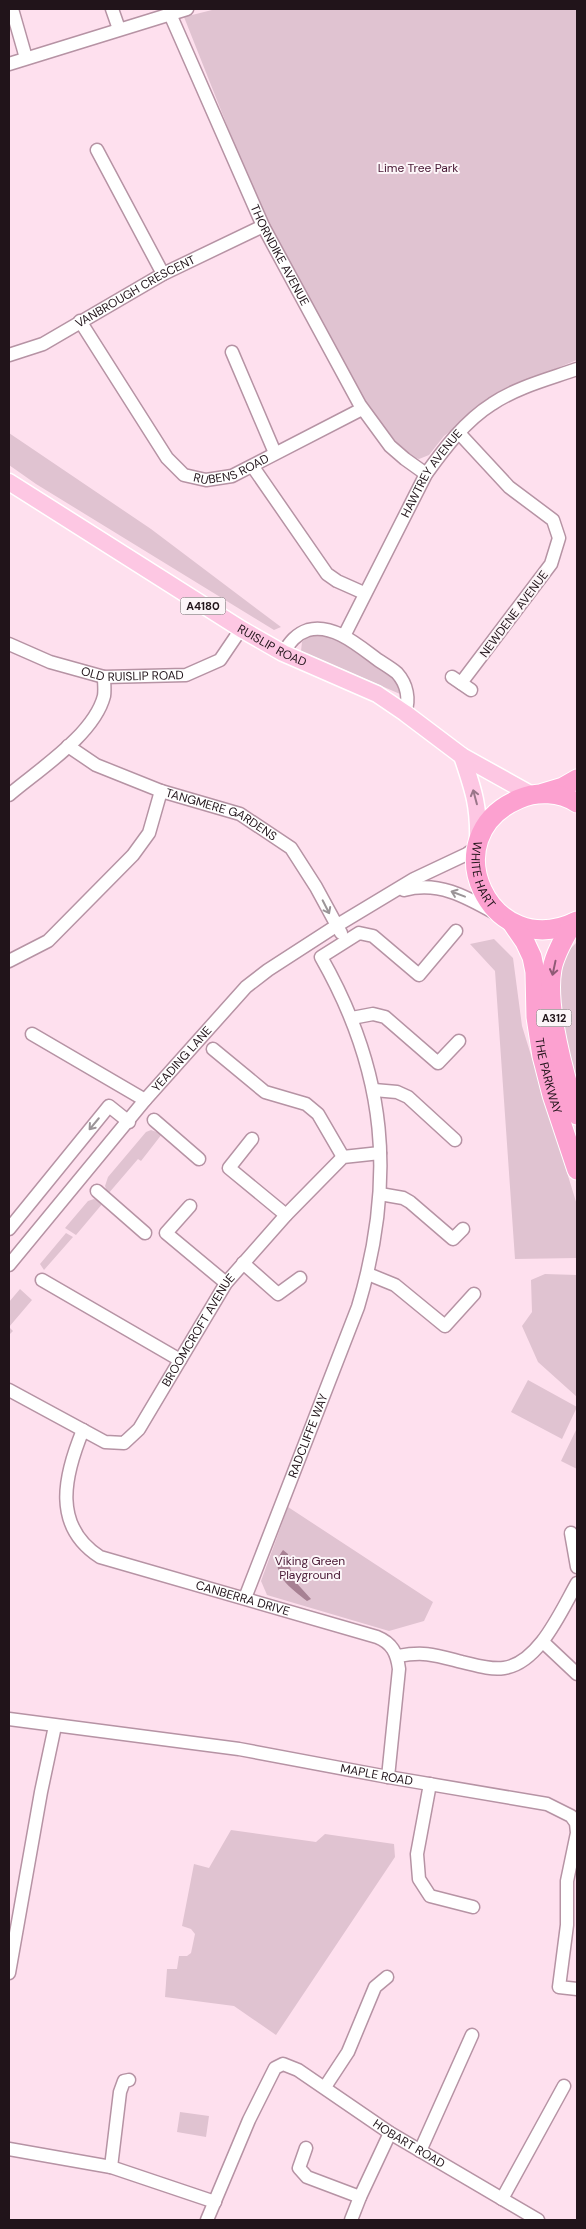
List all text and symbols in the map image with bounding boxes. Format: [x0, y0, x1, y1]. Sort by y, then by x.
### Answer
park label: Lime Tree Park [378, 160, 458, 176]
street label: THORNDIKE AVENUE [247, 202, 313, 309]
street label: VANBROUGH CRESCENT [72, 252, 198, 331]
street label: HAWTREY AVENUE [397, 426, 466, 520]
street label: RUBENS ROAD [192, 450, 272, 488]
street label: NEWDENE AVENUE [476, 567, 552, 661]
road number: A4180 [180, 598, 226, 614]
street label: RUISLIP ROAD [235, 621, 309, 670]
street label: OLD RUISLIP ROAD [79, 663, 184, 685]
street label: TANGMERE GARDENS [164, 785, 280, 844]
one-way arrow [470, 790, 479, 806]
street label: WHITE HART [467, 840, 499, 912]
one-way arrow [451, 889, 467, 898]
one-way arrow [321, 899, 331, 914]
one-way arrow [549, 959, 558, 975]
road number: A312 [536, 1010, 572, 1026]
street label: YEADING LANE [148, 1023, 215, 1095]
street label: THE PARKWAY [531, 1037, 566, 1116]
one-way arrow [88, 1118, 99, 1131]
street label: BROOMCROFT AVENUE [158, 1270, 239, 1390]
street label: RADCLIFFE WAY [284, 1391, 332, 1480]
park label: Viking Green Playground [275, 1553, 345, 1583]
street label: CANBERRA DRIVE [194, 1577, 292, 1619]
street label: MAPLE ROAD [339, 1760, 414, 1789]
street label: HOBART ROAD [370, 2116, 448, 2172]

